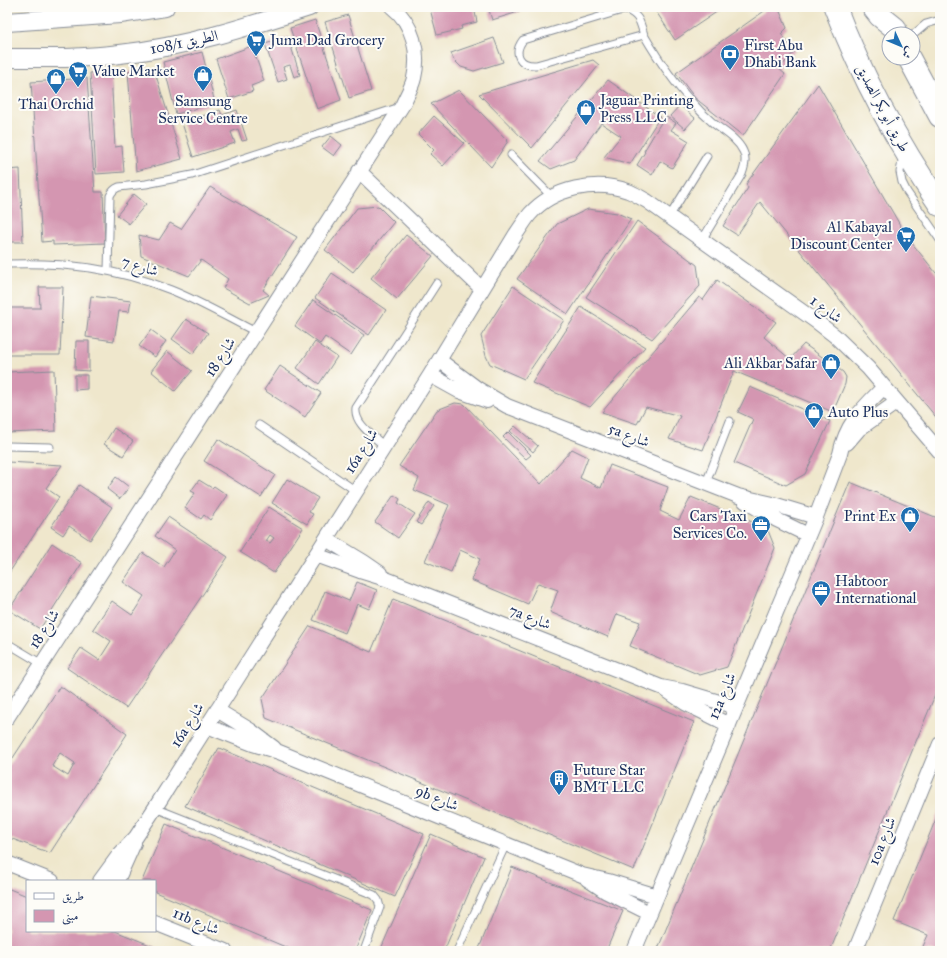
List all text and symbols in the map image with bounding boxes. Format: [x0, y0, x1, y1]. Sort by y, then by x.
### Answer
street label: 108/1 الطريق [148, 26, 220, 59]
north arrow [881, 26, 921, 66]
supermarket icon: Juma Dad Grocery [245, 29, 267, 57]
place label: Juma Dad Grocery [268, 31, 385, 50]
place label: First Abu Dhabi Bank [744, 36, 816, 71]
bank icon: First Abu Dhabi Bank [719, 43, 741, 71]
text: ش [899, 44, 916, 61]
supermarket icon: Value Market [67, 60, 89, 88]
street label: طريق أبو بكر الصديق [851, 60, 916, 156]
place label: Value Market [91, 62, 175, 80]
shop icon: Samsung Service Centre [192, 64, 214, 92]
shop icon: Thai Orchid [45, 67, 67, 95]
place label: Jaguar Printing Press LLC [598, 91, 694, 126]
place label: Samsung Service Centre [158, 92, 248, 127]
place label: Thai Orchid [18, 95, 94, 113]
shop icon: Jaguar Printing Press LLC [575, 98, 597, 126]
place label: Al Kabayal Discount Center [790, 218, 893, 253]
supermarket icon: Al Kabayal Discount Center [895, 225, 917, 253]
street label: شارع 7 [118, 252, 160, 284]
street label: شارع 1 [804, 291, 845, 330]
street label: شارع 18 [201, 334, 243, 382]
shop icon: Ali Akbar Safar [820, 352, 842, 380]
place label: Ali Akbar Safar [723, 354, 817, 372]
shop icon: Auto Plus [803, 401, 825, 429]
place label: Auto Plus [827, 403, 888, 421]
street label: 5a شارع [604, 419, 652, 455]
street label: 16a شارع [340, 425, 385, 479]
shop icon: Print Ex [899, 505, 921, 533]
place label: Cars Taxi Services Co. [673, 507, 747, 542]
place label: Print Ex [844, 507, 896, 525]
office icon: Cars Taxi Services Co. [750, 514, 772, 542]
place label: Habtoor International [835, 572, 918, 607]
office icon: Habtoor International [810, 579, 832, 607]
street label: 7a شارع [505, 600, 554, 637]
street label: شارع 18 [25, 606, 67, 654]
street label: 12a شارع [704, 670, 744, 724]
street label: 16a شارع [166, 699, 211, 753]
place label: Future Star BMT LLC [573, 761, 645, 796]
building icon: Future Star BMT LLC [548, 768, 570, 796]
street label: 9b شارع [411, 781, 461, 818]
street label: 10a شارع [864, 814, 903, 869]
legend [26, 880, 156, 932]
text: طريق [62, 889, 84, 904]
street label: 11b شارع [169, 904, 222, 942]
text: مبنى [62, 909, 78, 925]

